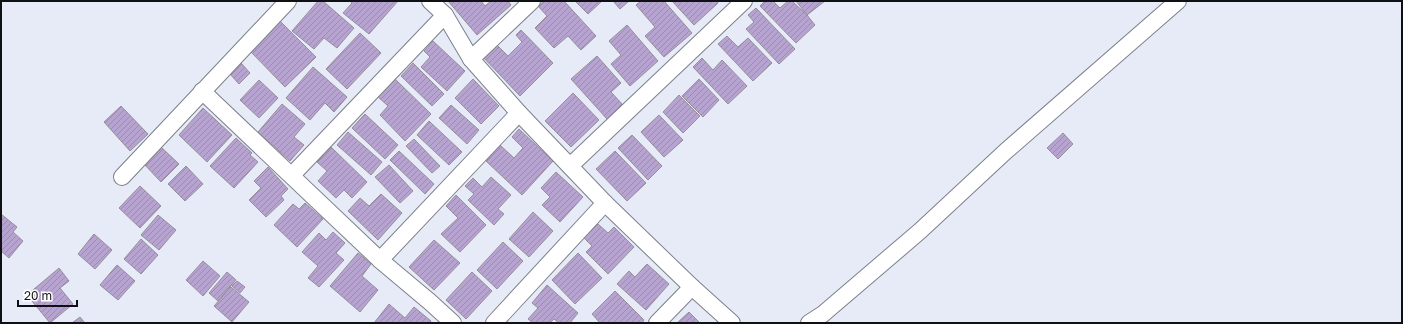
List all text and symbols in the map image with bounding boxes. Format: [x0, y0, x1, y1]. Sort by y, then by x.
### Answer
scale bar [18, 282, 77, 308]
text: 20 m [24, 288, 52, 303]

